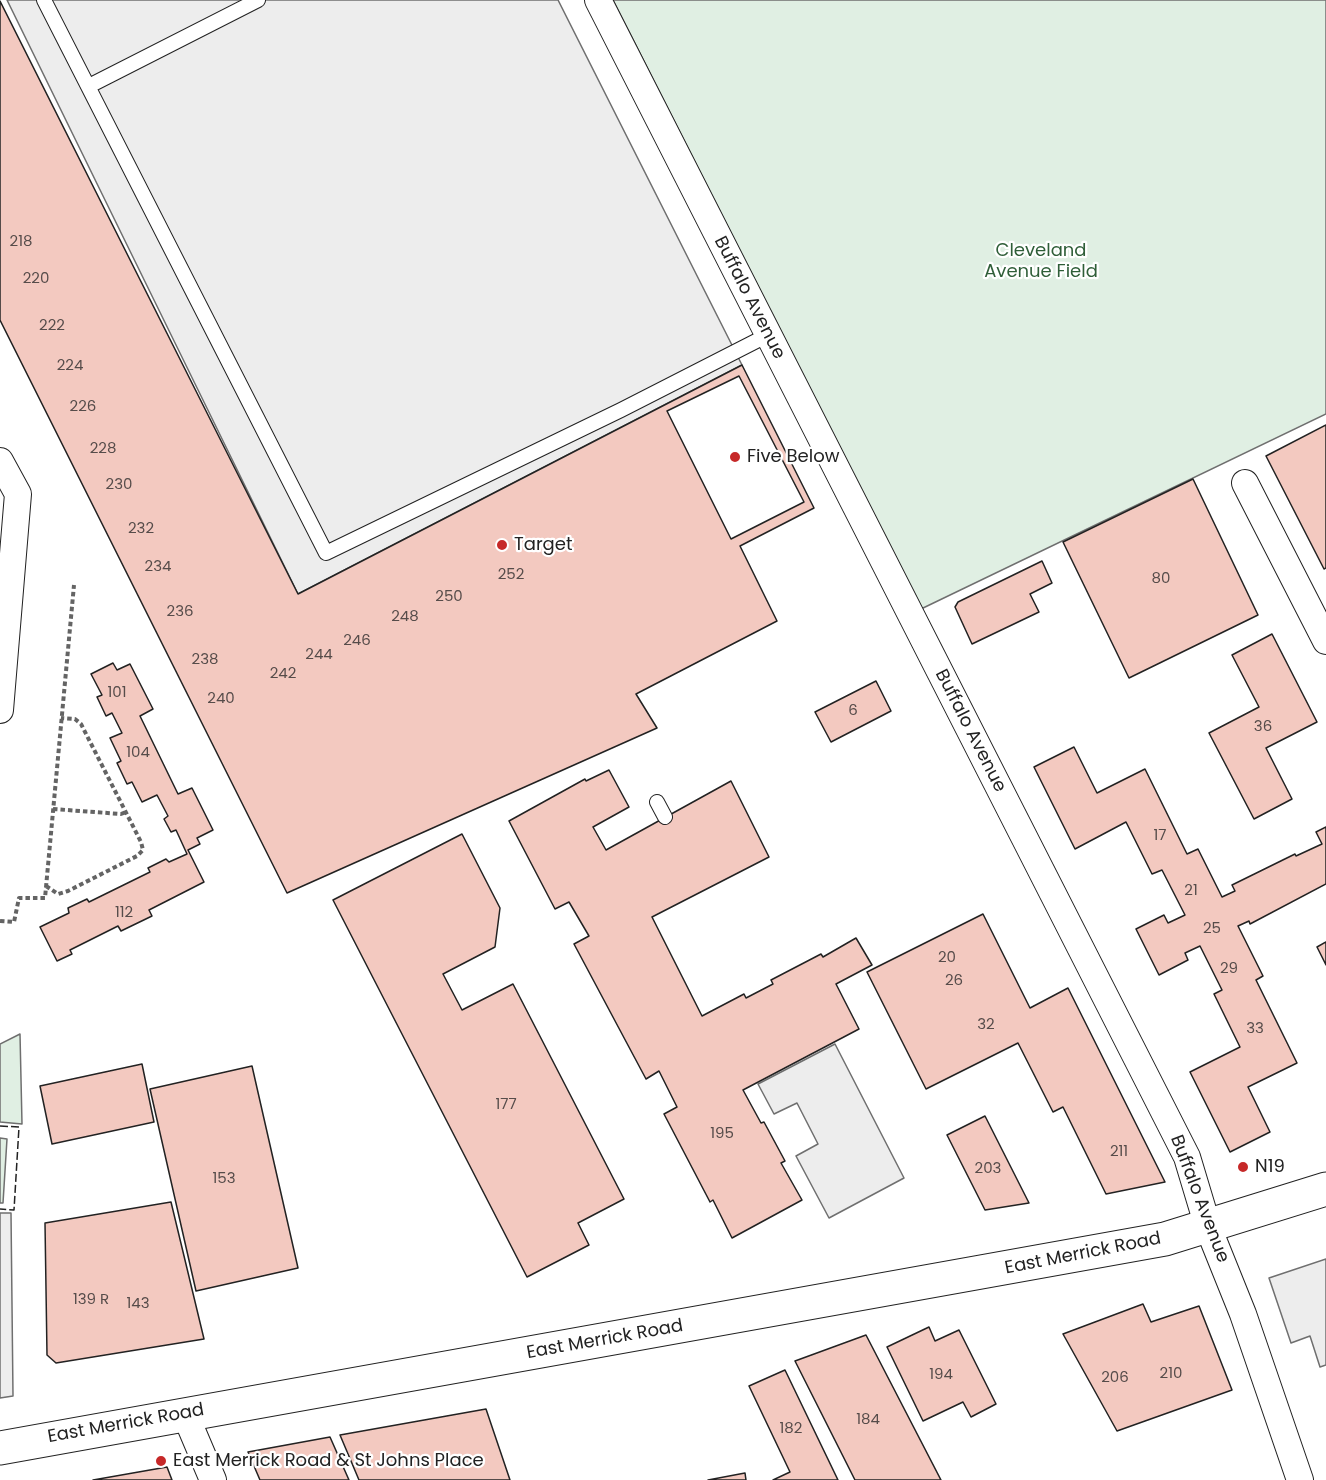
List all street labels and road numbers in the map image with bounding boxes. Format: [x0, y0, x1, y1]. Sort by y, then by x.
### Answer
street label: Buffalo Avenue [709, 233, 789, 363]
street label: Buffalo Avenue [930, 666, 1010, 796]
street label: Buffalo Avenue [1165, 1132, 1233, 1266]
street label: East Merrick Road [1003, 1228, 1163, 1280]
street label: East Merrick Road [525, 1316, 685, 1364]
street label: East Merrick Road [46, 1400, 206, 1448]

